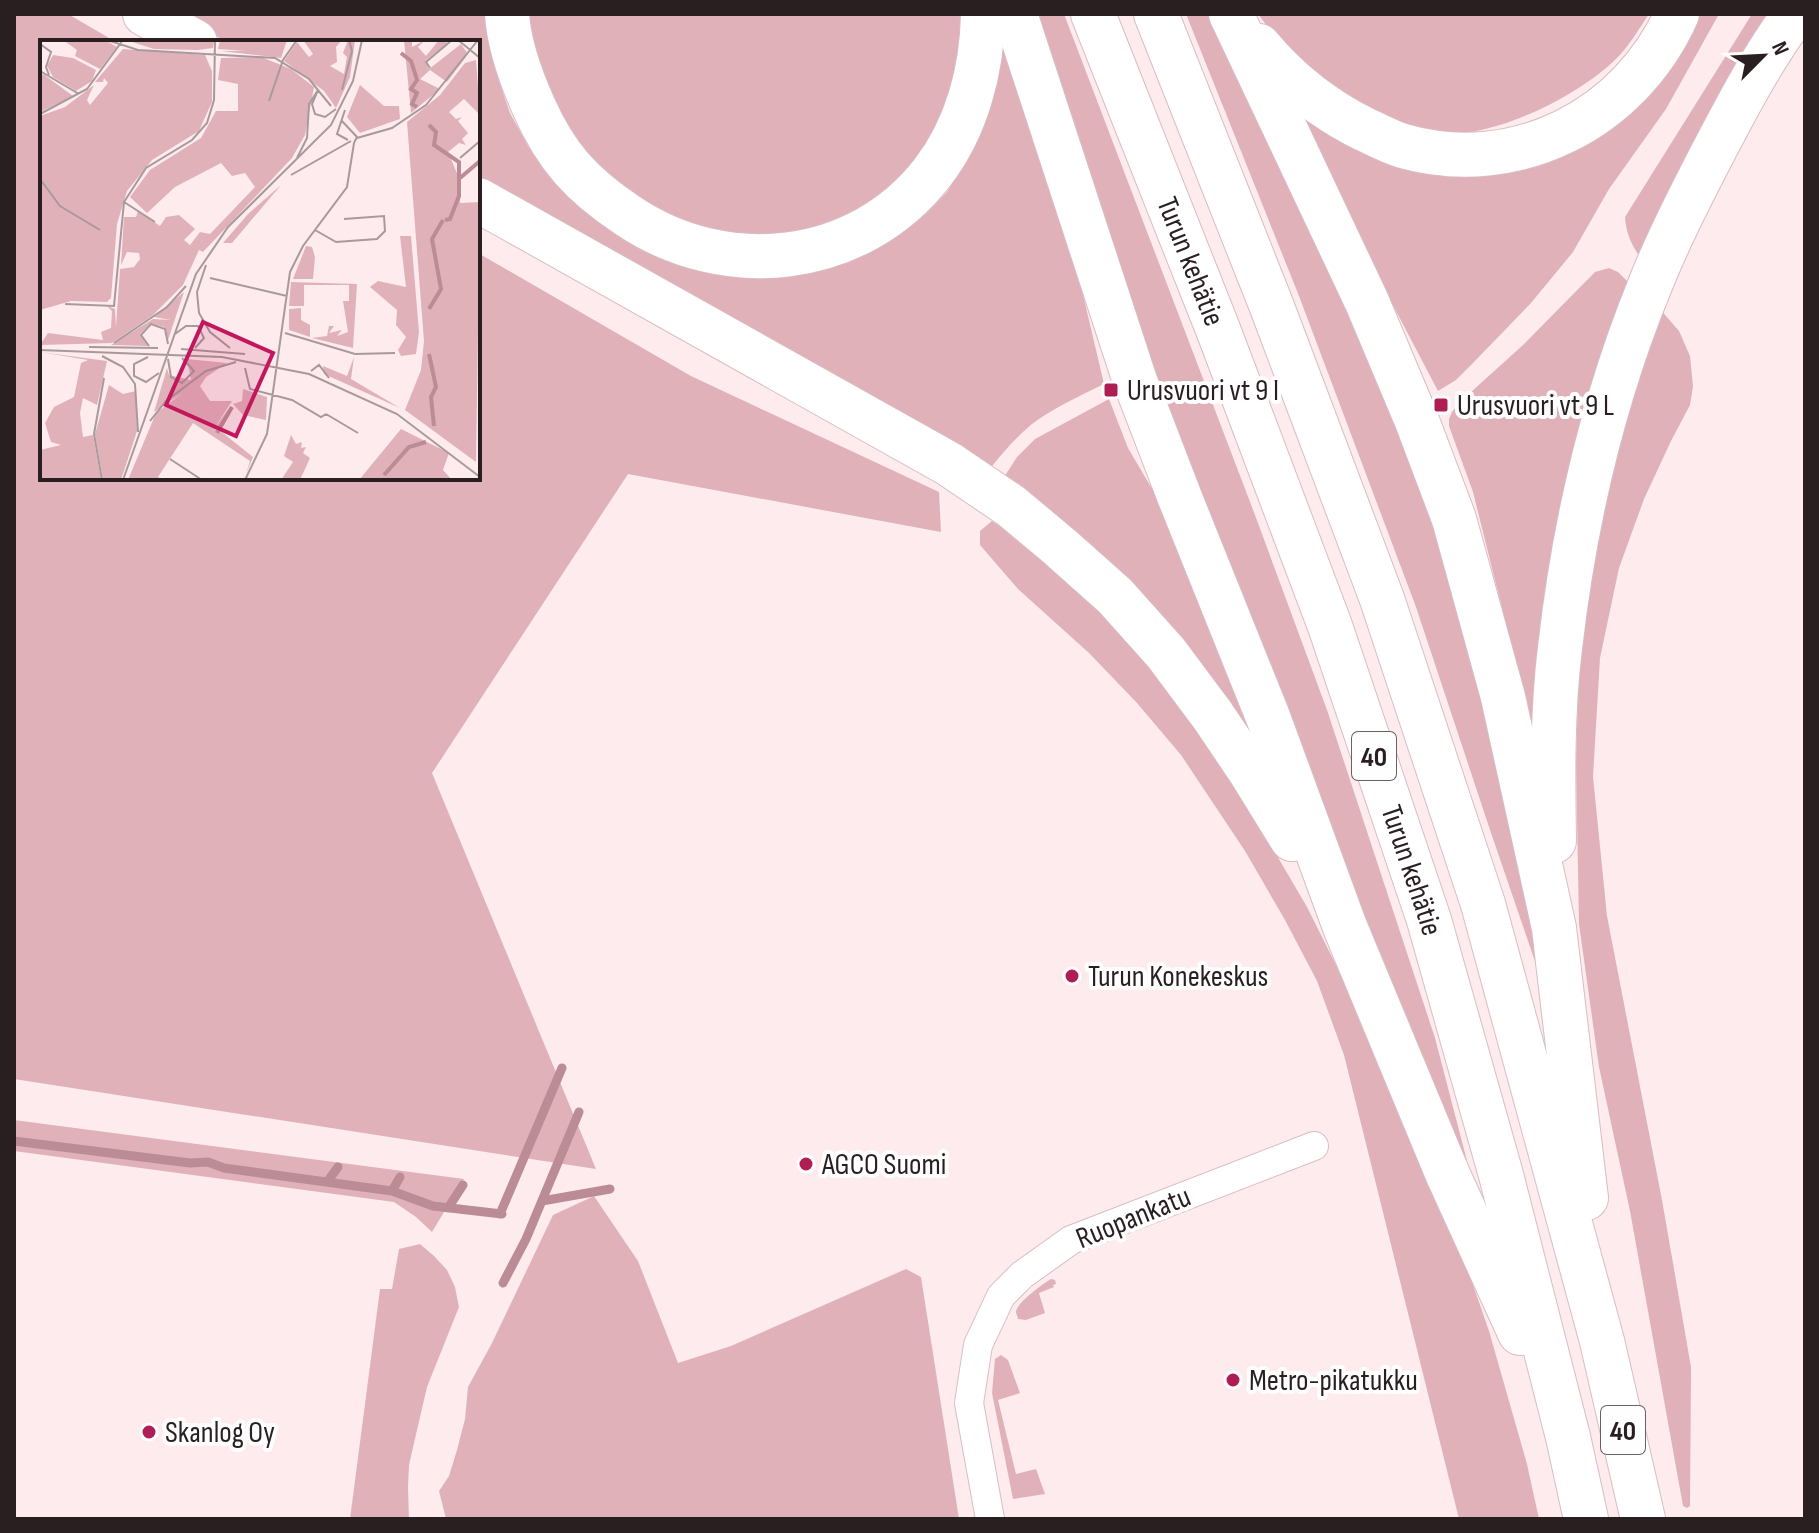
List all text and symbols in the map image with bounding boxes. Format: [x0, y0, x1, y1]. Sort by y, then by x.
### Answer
north arrow [1723, 16, 1803, 96]
text: N [1765, 38, 1795, 59]
inset map [40, 40, 480, 480]
street label: Turun kehätie [1148, 192, 1232, 331]
place label: Urusvuori vt 9 I [1127, 373, 1279, 409]
marker: Urusvuori vt 9 I [1102, 381, 1120, 399]
place label: Urusvuori vt 9 L [1457, 388, 1614, 424]
marker: Urusvuori vt 9 L [1432, 396, 1450, 414]
road number: 40 [1352, 732, 1396, 780]
street label: Turun kehätie [1373, 801, 1450, 940]
place label: Turun Konekeskus [1088, 959, 1268, 995]
marker: Turun Konekeskus [1063, 967, 1081, 985]
place label: AGCO Suomi [821, 1147, 946, 1183]
marker: AGCO Suomi [797, 1155, 815, 1173]
street label: Ruopankatu [1071, 1179, 1196, 1257]
place label: Metro-pikatukku [1249, 1363, 1418, 1399]
marker: Metro-pikatukku [1224, 1371, 1242, 1389]
road number: 40 [1601, 1406, 1645, 1454]
place label: Skanlog Oy [165, 1415, 275, 1451]
marker: Skanlog Oy [140, 1423, 158, 1441]

